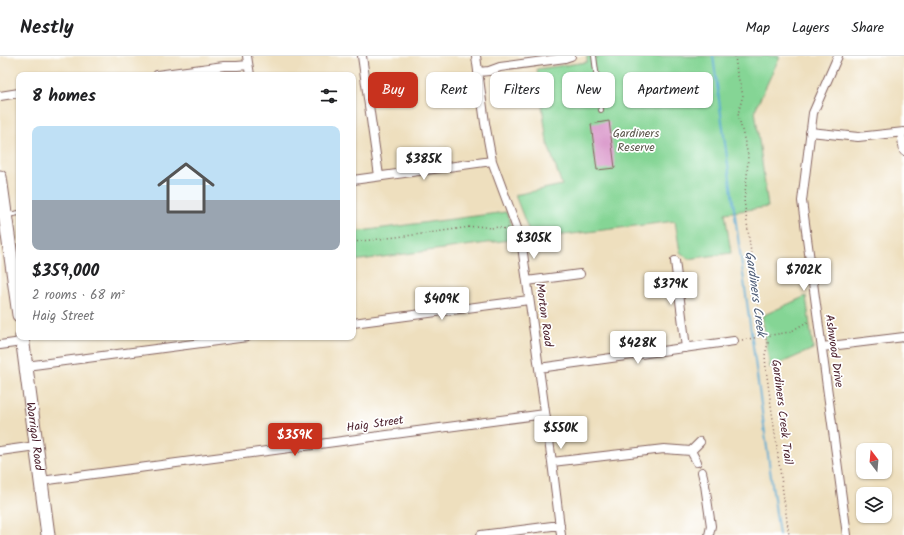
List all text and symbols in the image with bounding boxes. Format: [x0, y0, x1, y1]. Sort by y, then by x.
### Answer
text: Nestly [20, 13, 74, 43]
text: Map [746, 17, 770, 39]
text: Layers [792, 17, 830, 39]
text: Share [852, 17, 884, 39]
chip: Buy [368, 72, 418, 108]
chip: Rent [426, 72, 482, 108]
chip: Filters [490, 72, 554, 108]
chip: New [562, 72, 615, 108]
chip: Apartment [623, 72, 713, 108]
text: 8 homes [32, 83, 96, 110]
icon: filters [318, 85, 340, 107]
park label: Gardiners Reserve [613, 124, 659, 157]
pin: $385K [396, 147, 452, 181]
text: $385K [406, 149, 442, 170]
icon: home [150, 152, 222, 224]
pin: $305K [506, 226, 562, 260]
text: $305K [516, 228, 552, 249]
water label: Gardiners Creek [739, 250, 772, 340]
text: $359,000 [32, 258, 99, 285]
pin: $702K [776, 258, 832, 292]
text: $702K [786, 260, 822, 281]
pin: $379K [643, 272, 699, 306]
text: $379K [653, 274, 689, 295]
street label: Morton Road [530, 282, 558, 349]
text: 2 rooms · 68 m² [32, 285, 125, 306]
pin: $409K [414, 287, 470, 321]
text: $409K [424, 289, 460, 310]
text: Haig Street [32, 306, 94, 327]
street label: Ashwood Drive [819, 313, 849, 389]
pin: $428K [610, 331, 666, 365]
text: $428K [619, 333, 657, 354]
street label: Gardiners Creek Trail [766, 358, 798, 466]
street label: Warrigal Road [21, 401, 49, 473]
street label: Haig Street [345, 411, 405, 437]
pin: $550K [533, 416, 589, 450]
text: $550K [543, 418, 579, 439]
pin: $359K [267, 423, 323, 457]
text: $359K [277, 425, 313, 446]
north arrow [856, 443, 892, 479]
map controls [856, 443, 892, 523]
button: layers [856, 487, 892, 523]

